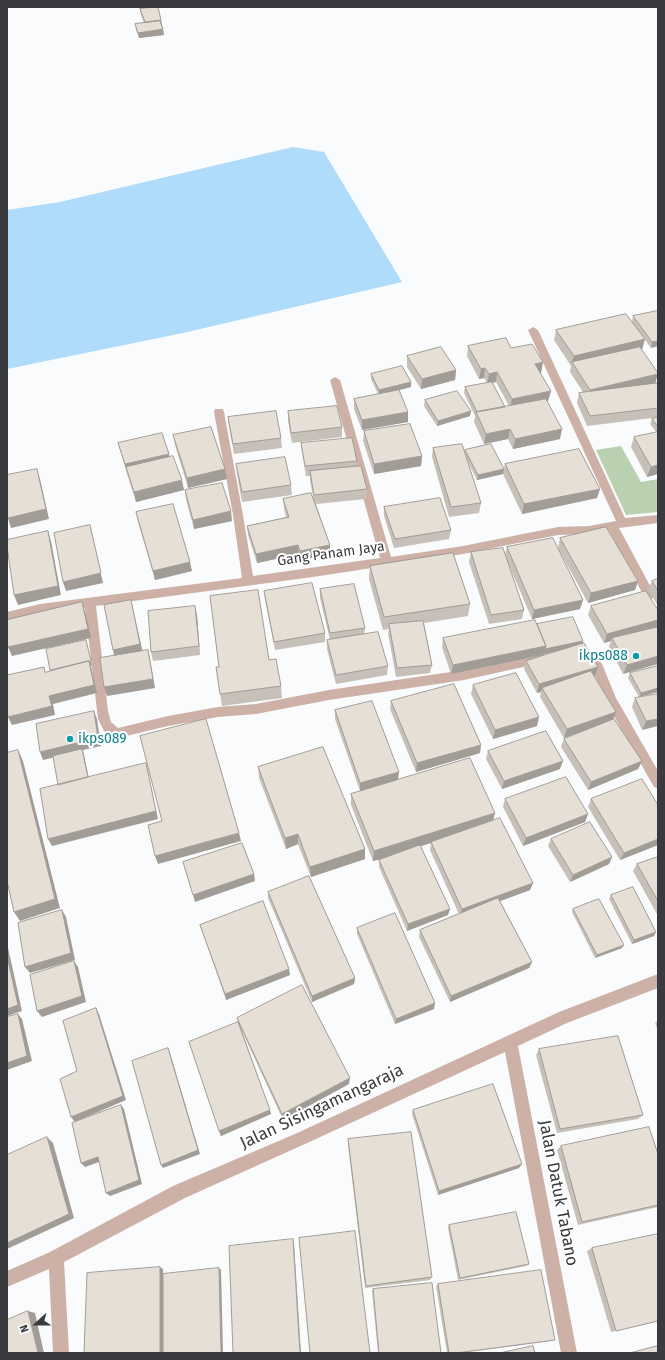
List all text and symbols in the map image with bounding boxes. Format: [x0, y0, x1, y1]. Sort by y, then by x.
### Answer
street label: Gang Panam Jaya [276, 538, 386, 570]
place label: ikps088 [579, 648, 628, 664]
marker: ikps088 [631, 651, 641, 661]
place label: ikps089 [78, 731, 127, 747]
marker: ikps089 [65, 734, 75, 744]
street label: Jalan Sisingamangaraja [237, 1060, 407, 1154]
street label: Jalan Datuk Tabano [534, 1118, 582, 1268]
north arrow [16, 1304, 56, 1344]
text: N [17, 1323, 32, 1334]

